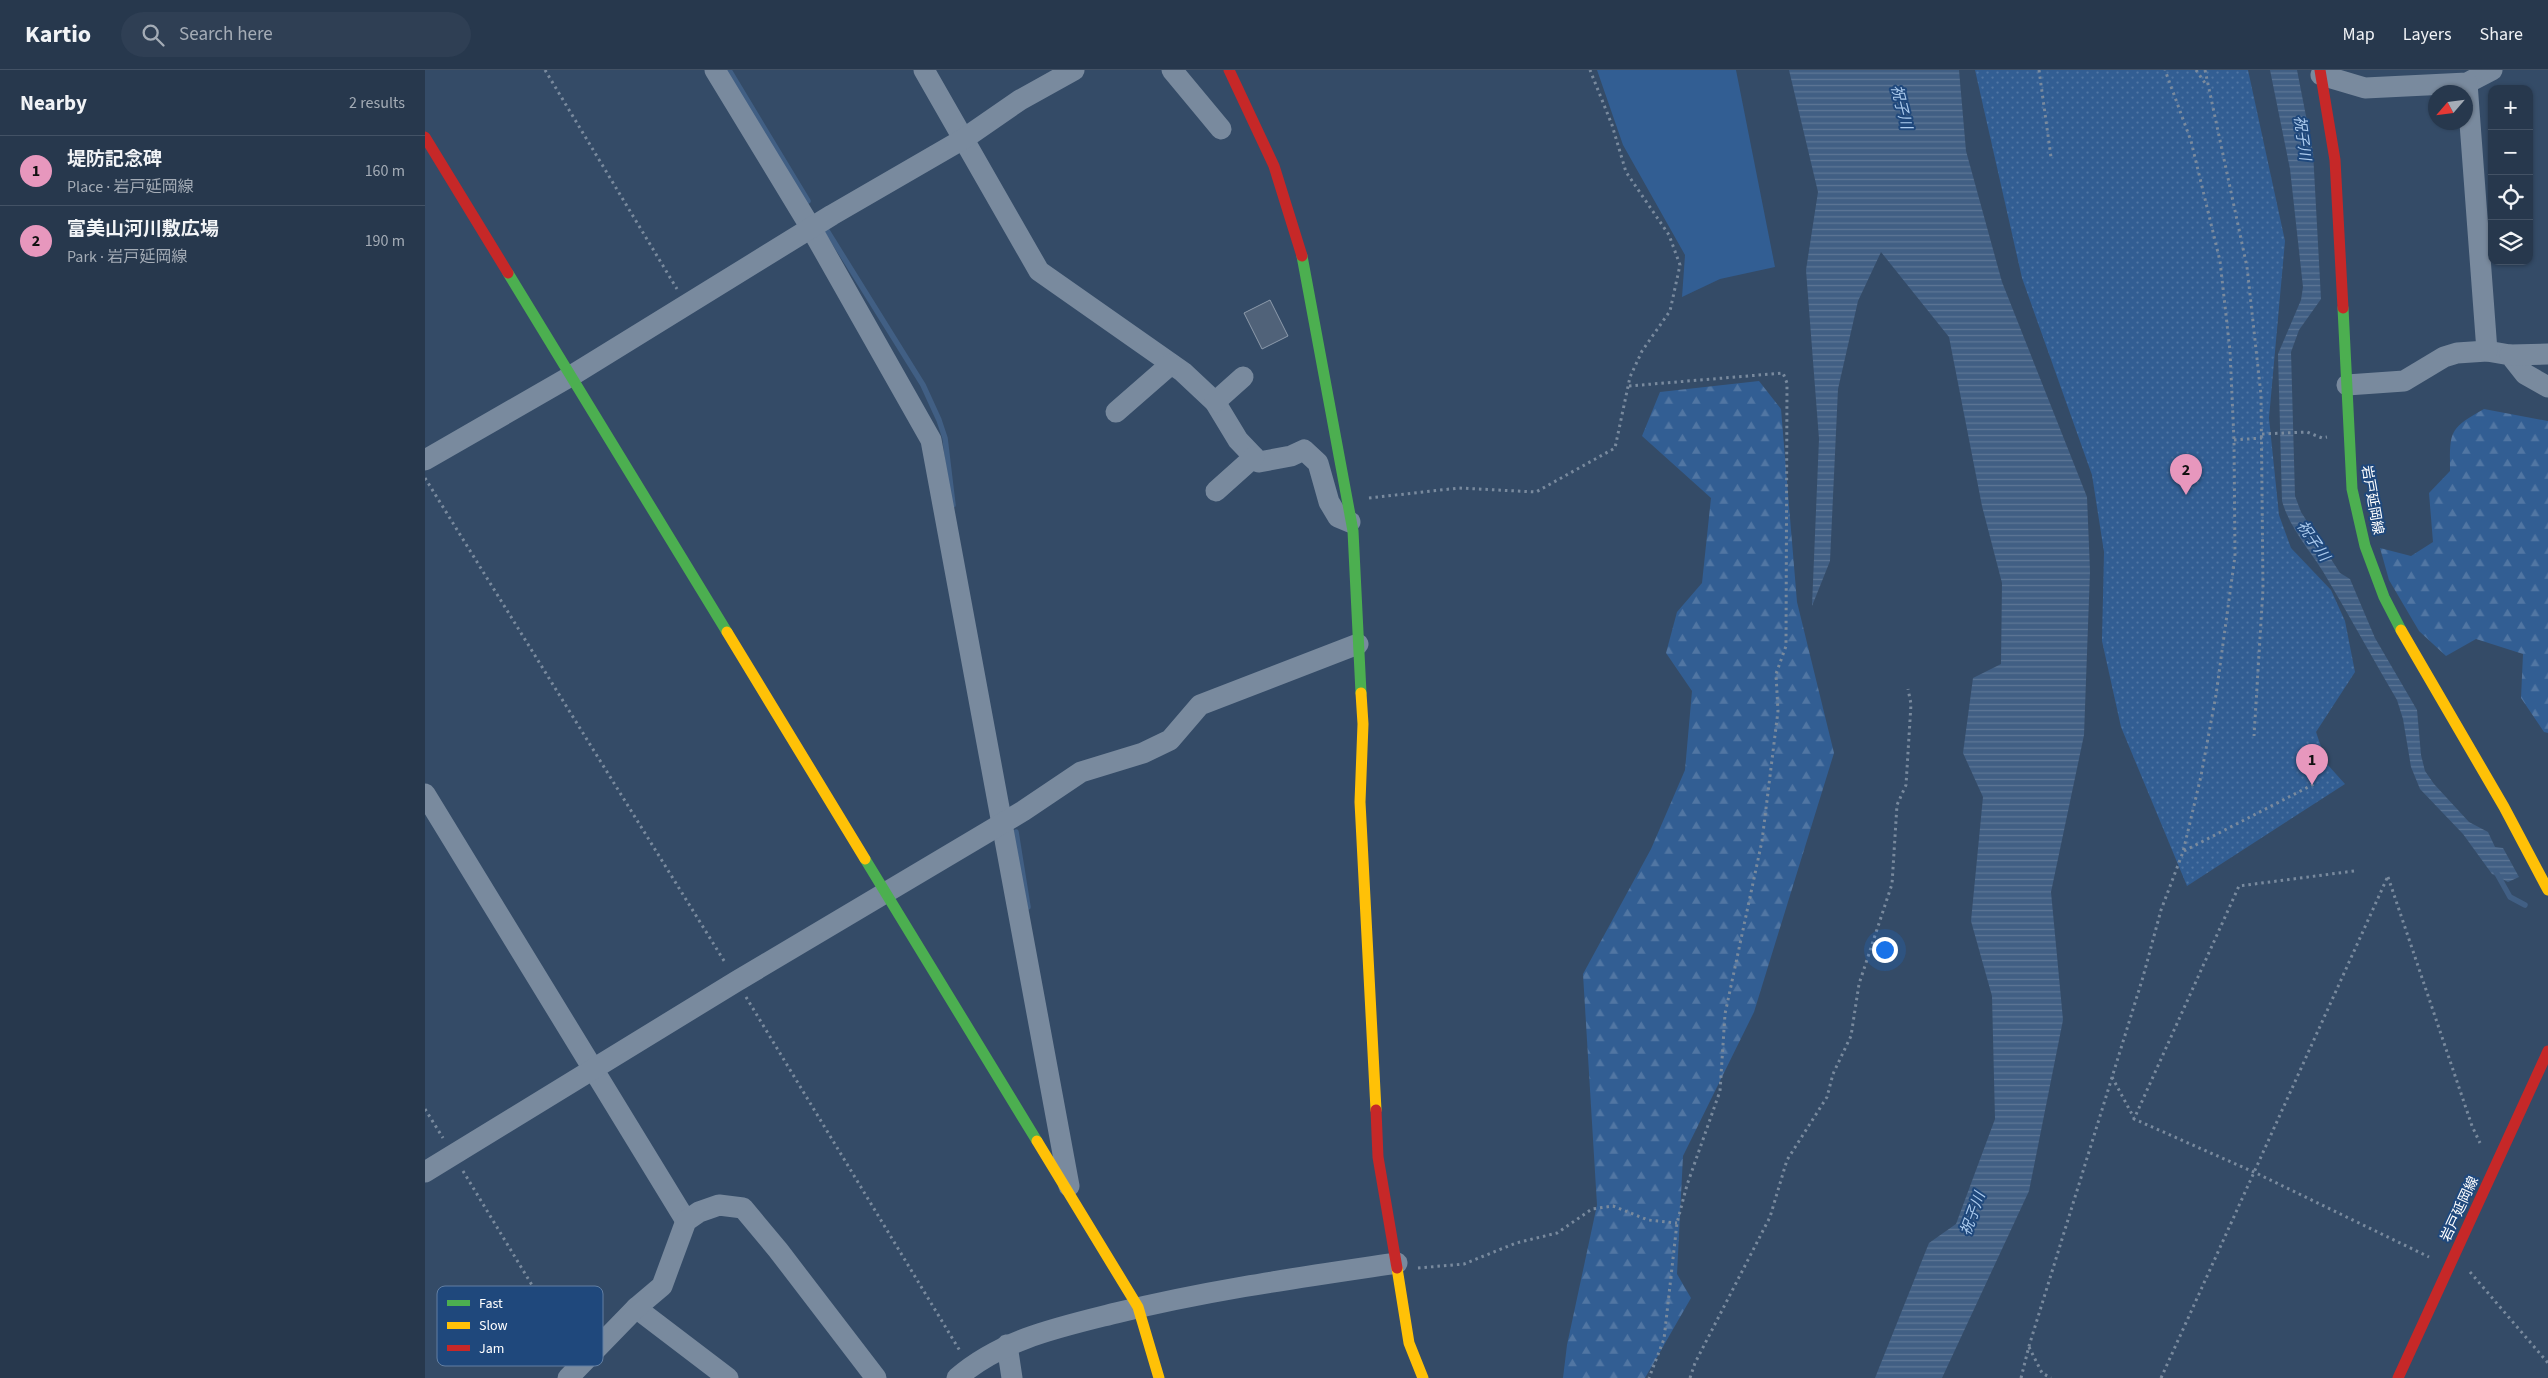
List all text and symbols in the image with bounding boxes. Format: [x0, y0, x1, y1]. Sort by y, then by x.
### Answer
search box [121, 12, 471, 57]
text: Kartio [25, 17, 91, 52]
icon: search [139, 21, 167, 49]
text: Search here [179, 21, 273, 48]
text: Map [2343, 22, 2375, 47]
text: Layers [2403, 22, 2452, 47]
text: Share [2480, 22, 2523, 47]
water label: 祝子川 [1885, 83, 1917, 133]
north arrow [2428, 85, 2473, 130]
map controls [2488, 85, 2533, 265]
button: + [2488, 85, 2533, 130]
text: Nearby [20, 88, 87, 118]
text: 2 results [349, 92, 405, 114]
water label: 祝子川 [2288, 114, 2316, 164]
button: − [2488, 130, 2533, 175]
text: 堤防記念碑 [67, 146, 162, 173]
text: 1 [32, 160, 40, 182]
text: 160 m [365, 160, 405, 182]
button: locate [2488, 175, 2533, 220]
text: Place · 岩戸延岡線 [67, 176, 193, 198]
text: 富美山河川敷広場 [67, 216, 219, 243]
button: layers [2488, 220, 2533, 265]
text: 2 [32, 230, 40, 252]
text: 190 m [365, 230, 405, 252]
text: Park · 岩戸延岡線 [67, 246, 187, 268]
pin: 2 [2170, 454, 2202, 495]
street label: 岩戸延岡線 [2356, 464, 2388, 536]
water label: 祝子川 [2291, 517, 2336, 567]
pin: 1 [2296, 744, 2328, 785]
your location [1872, 937, 1898, 963]
street label: 岩戸延岡線 [2436, 1173, 2484, 1245]
water label: 祝子川 [1955, 1187, 1991, 1239]
legend [437, 1286, 603, 1366]
text: Fast [479, 1294, 503, 1314]
text: Slow [479, 1316, 508, 1336]
text: Jam [479, 1339, 504, 1359]

